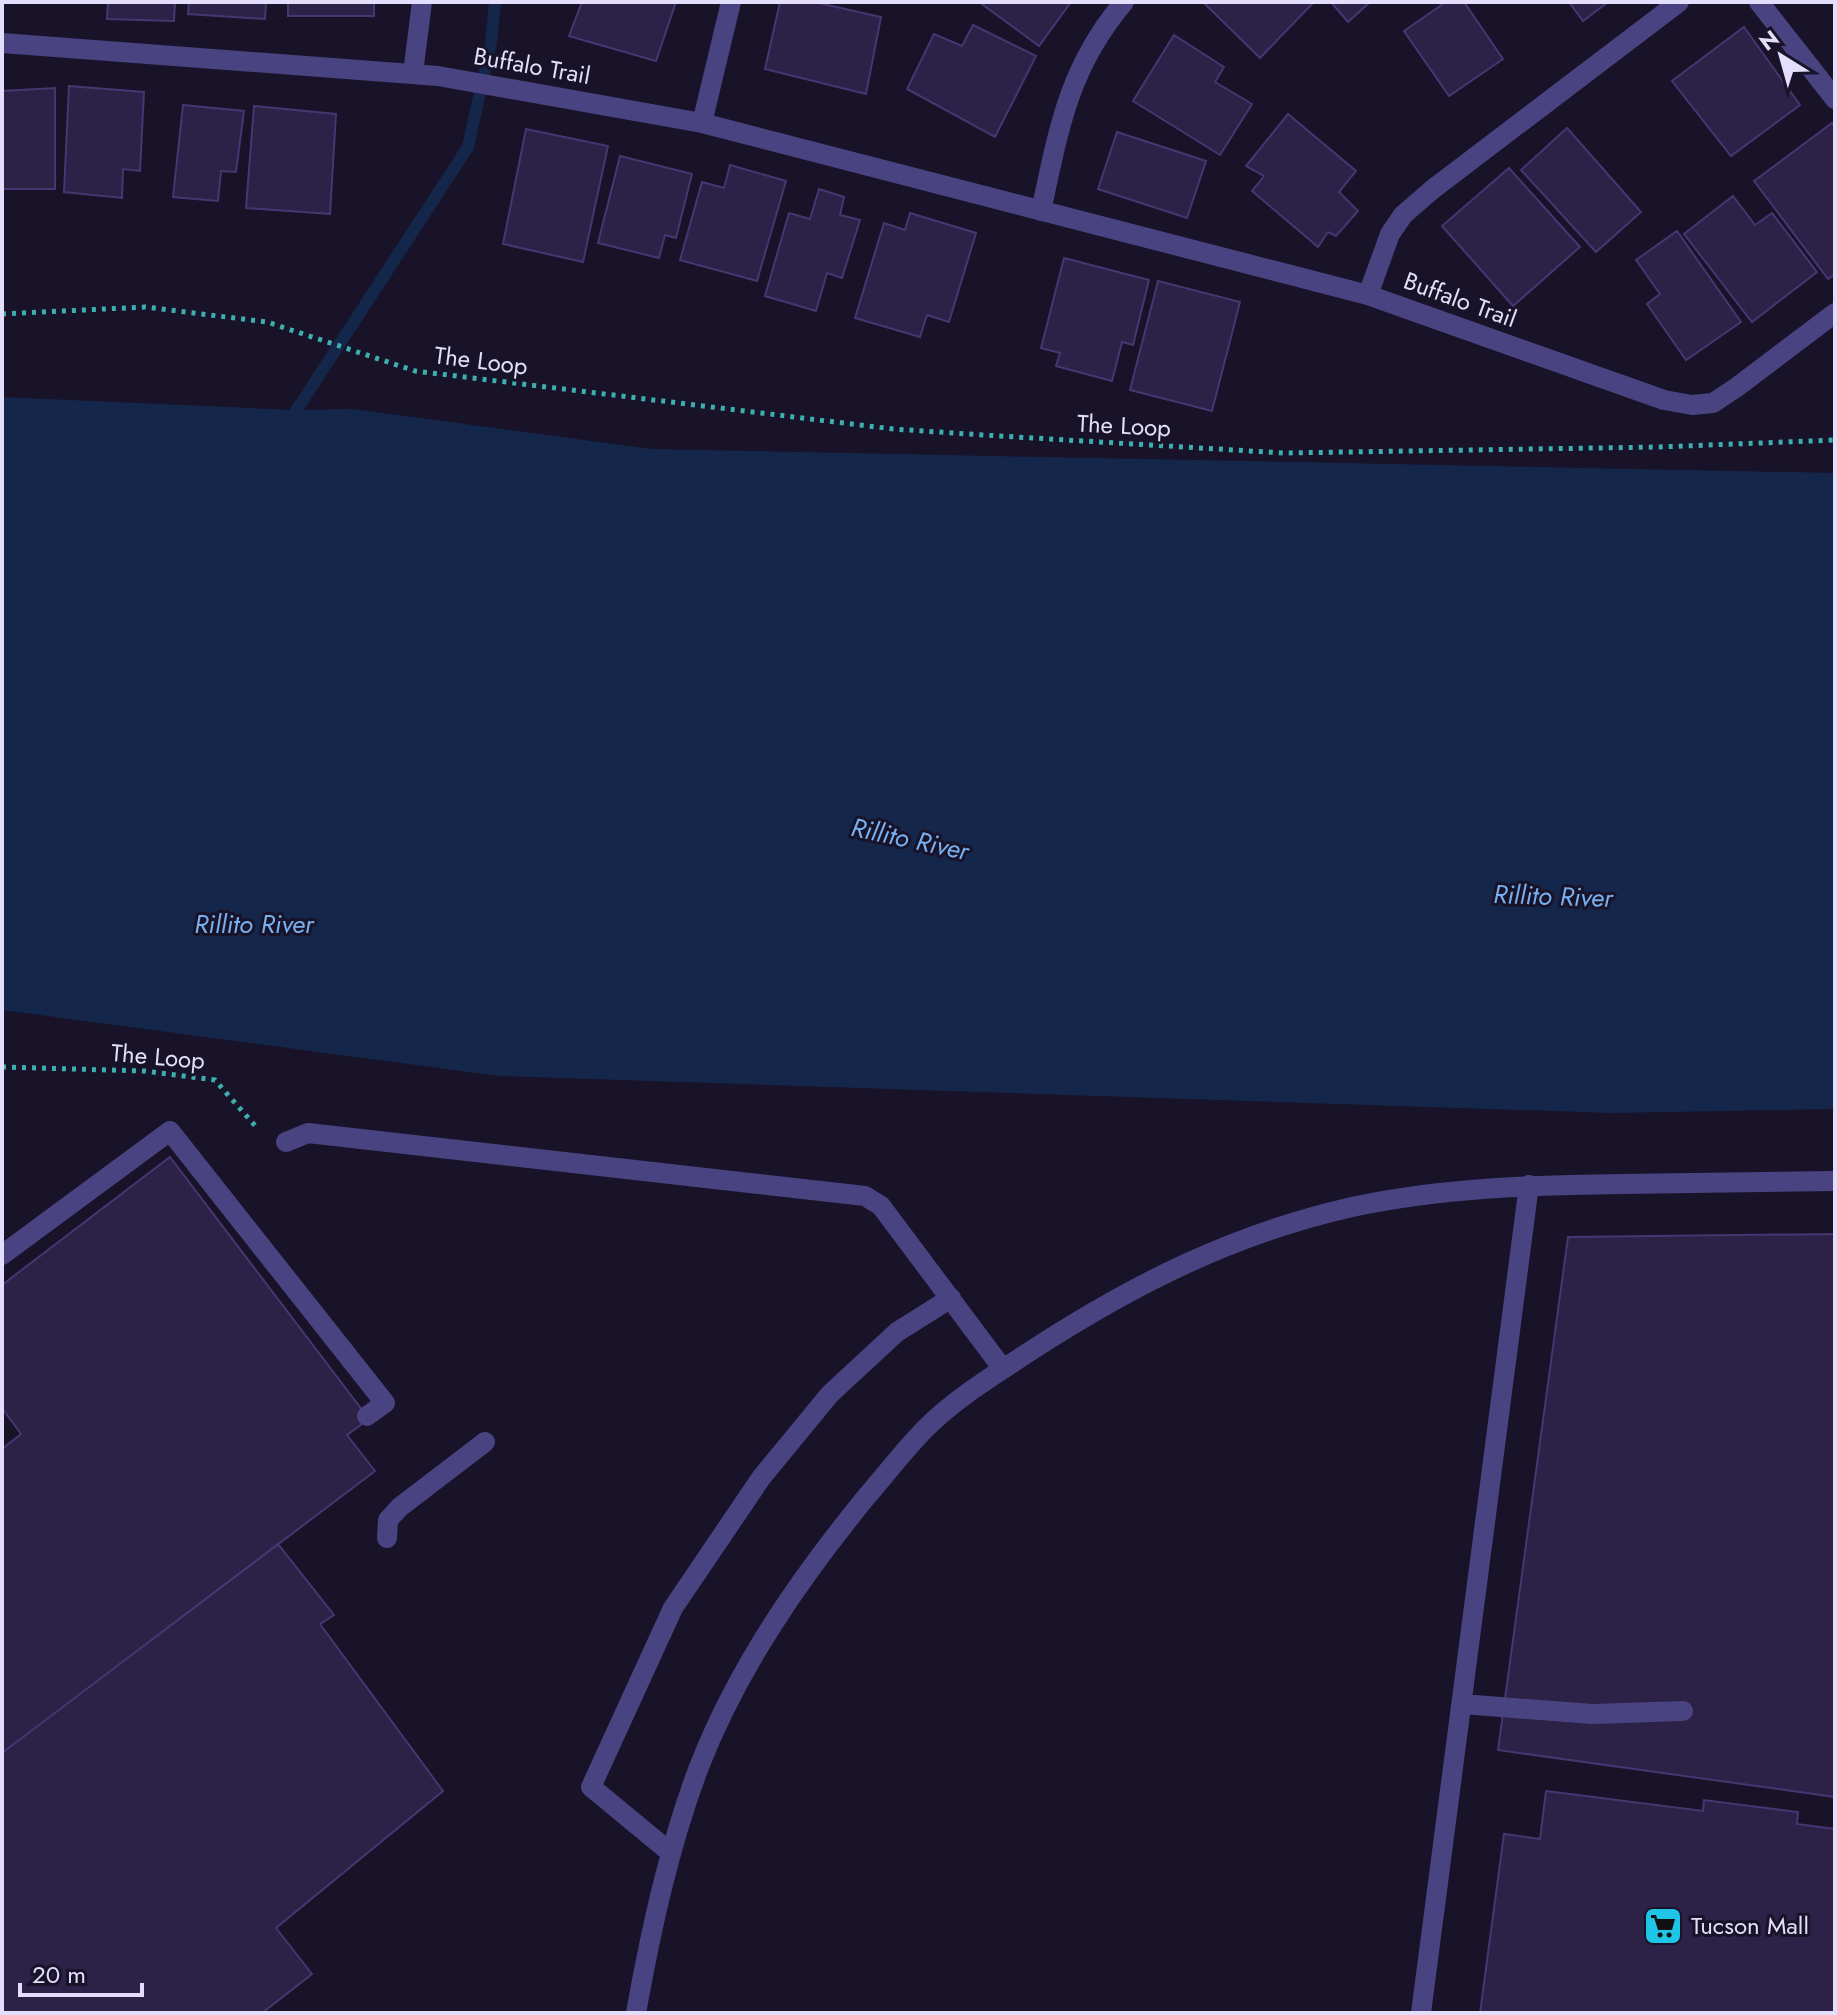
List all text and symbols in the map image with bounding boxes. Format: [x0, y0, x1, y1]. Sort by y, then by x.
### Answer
north arrow [1741, 16, 1821, 96]
text: N [1752, 22, 1786, 58]
street label: Buffalo Trail [471, 38, 593, 93]
street label: Buffalo Trail [1399, 263, 1522, 336]
street label: The Loop [432, 337, 530, 384]
street label: The Loop [1076, 406, 1172, 445]
water label: Rillito River [848, 808, 974, 870]
water label: Rillito River [1493, 875, 1615, 917]
water label: Rillito River [194, 905, 315, 943]
street label: The Loop [110, 1035, 206, 1078]
supermarket icon: Tucson Mall [1642, 1905, 1684, 1947]
place label: Tucson Mall [1691, 1908, 1809, 1943]
scale bar [20, 1947, 142, 1997]
text: 20 m [32, 1957, 86, 1992]

